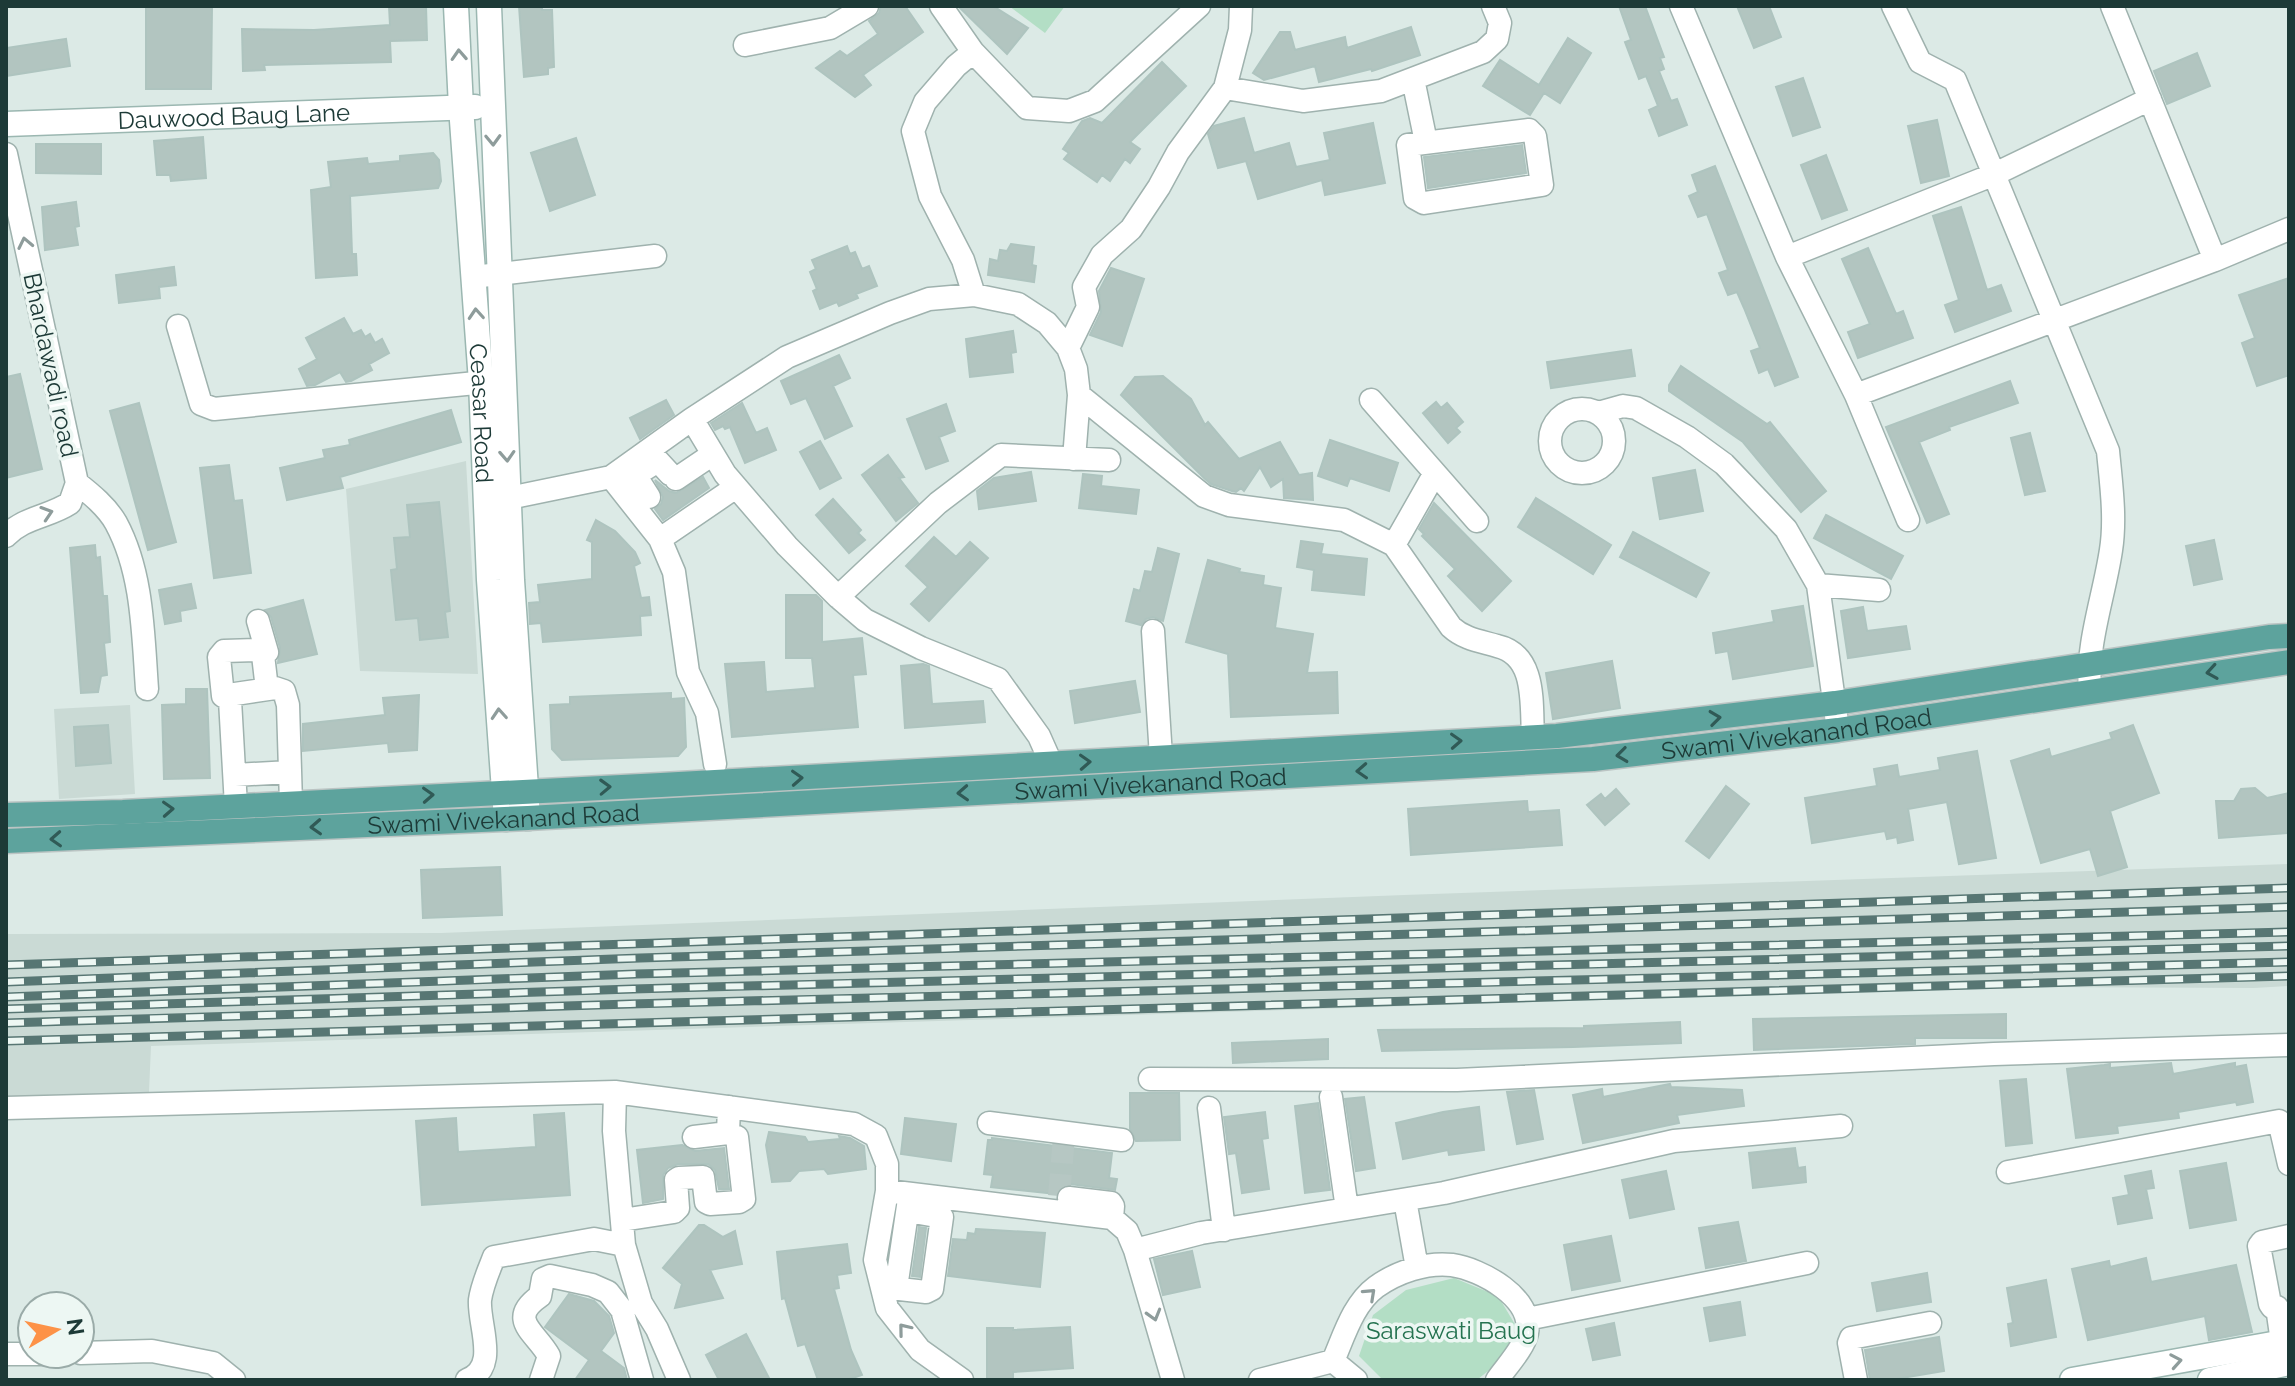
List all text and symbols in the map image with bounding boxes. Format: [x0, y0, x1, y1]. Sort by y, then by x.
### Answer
one-way arrow [450, 48, 467, 61]
street label: Dauwood Baug Lane [117, 97, 351, 134]
one-way arrow [485, 134, 502, 147]
one-way arrow [17, 236, 34, 250]
street label: Bhardawadi road [17, 270, 85, 460]
one-way arrow [468, 307, 485, 320]
street label: Ceasar Road [464, 342, 500, 484]
one-way arrow [499, 450, 516, 463]
one-way arrow [39, 507, 53, 523]
one-way arrow [2205, 663, 2219, 680]
street label: Swami Vivekanand Road [1659, 702, 1934, 765]
one-way arrow [491, 707, 508, 720]
one-way arrow [1708, 710, 1722, 727]
one-way arrow [1450, 733, 1463, 750]
one-way arrow [1615, 747, 1628, 764]
one-way arrow [1079, 753, 1092, 770]
street label: Swami Vivekanand Road [1014, 761, 1287, 806]
one-way arrow [1355, 763, 1368, 780]
one-way arrow [791, 770, 804, 787]
one-way arrow [599, 779, 612, 796]
one-way arrow [956, 785, 969, 802]
one-way arrow [422, 787, 435, 804]
street label: Swami Vivekanand Road [367, 797, 640, 840]
one-way arrow [162, 801, 175, 818]
one-way arrow [309, 819, 322, 836]
one-way arrow [49, 830, 62, 847]
one-way arrow [1361, 1288, 1375, 1303]
north arrow [16, 1290, 96, 1370]
one-way arrow [1145, 1308, 1161, 1321]
park label: Saraswati Baug [1366, 1316, 1536, 1345]
text: N [62, 1317, 90, 1337]
one-way arrow [899, 1324, 914, 1338]
one-way arrow [2169, 1354, 2183, 1371]

